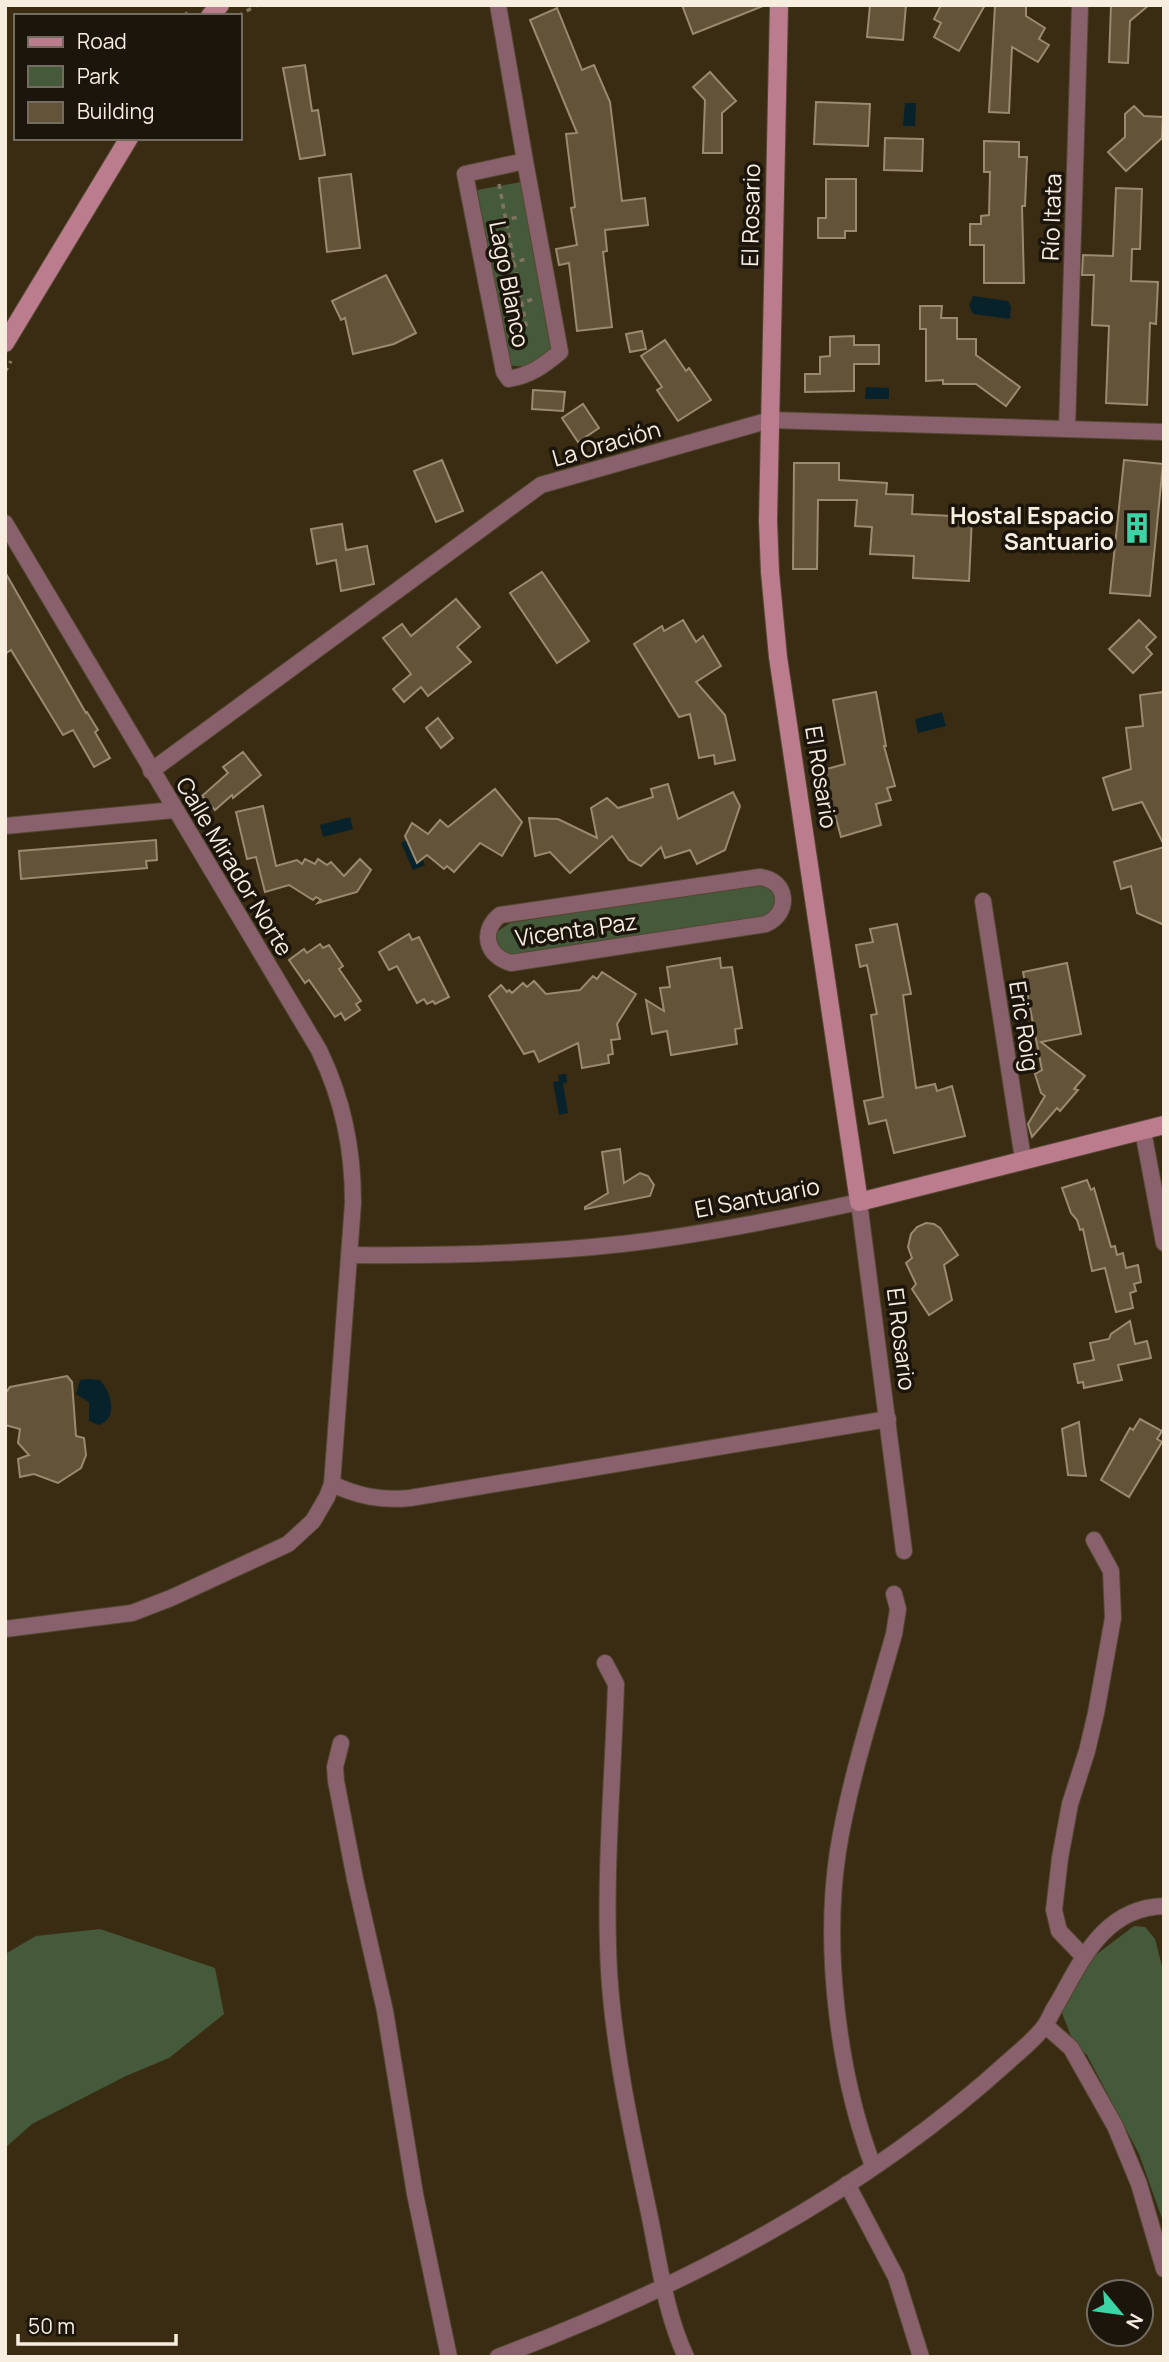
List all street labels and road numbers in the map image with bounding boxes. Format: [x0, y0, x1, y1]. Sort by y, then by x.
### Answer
street label: El Rosario [733, 163, 767, 267]
street label: Río Itata [1033, 173, 1069, 261]
street label: Lago Blanco [482, 218, 538, 350]
street label: La Oración [548, 412, 664, 474]
street label: El Rosario [798, 724, 846, 830]
street label: Calle Mirador Norte [169, 771, 301, 961]
street label: Vicenta Paz [513, 905, 639, 953]
street label: Eric Roig [1002, 978, 1048, 1074]
street label: El Santuario [692, 1169, 822, 1225]
street label: El Rosario [880, 1286, 924, 1392]

